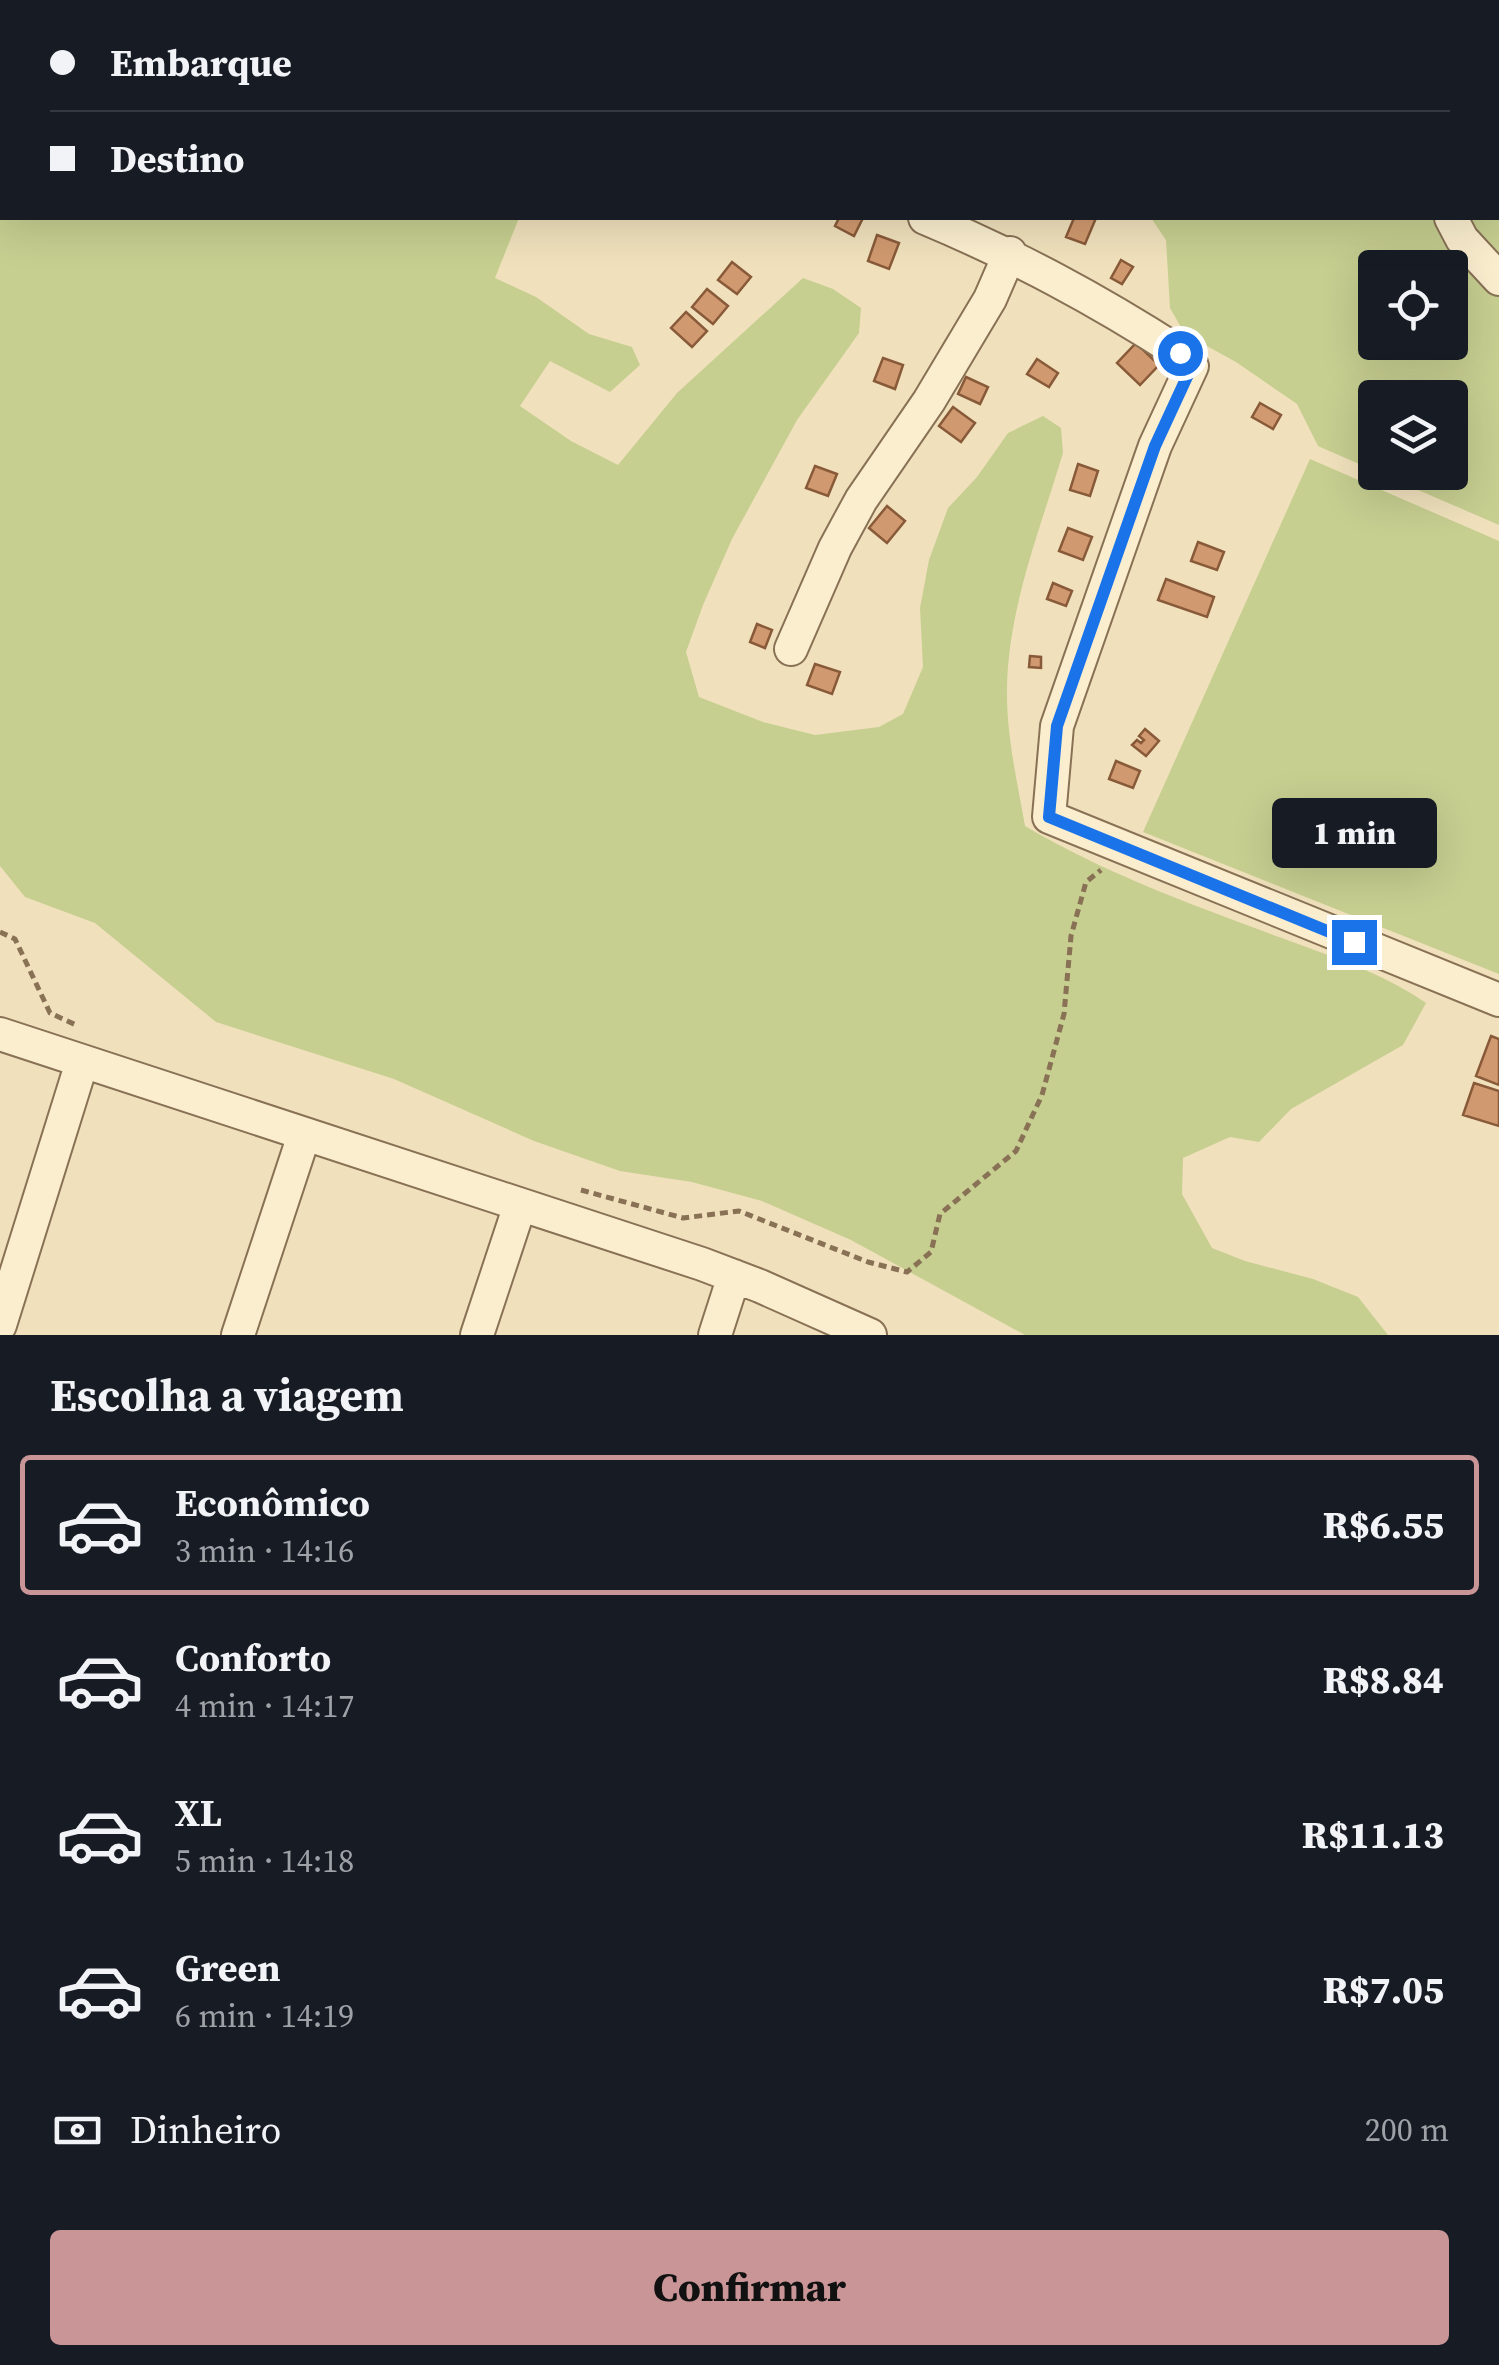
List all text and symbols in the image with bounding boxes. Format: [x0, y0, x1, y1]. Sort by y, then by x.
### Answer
text: Embarque [110, 37, 292, 89]
text: Destino [110, 133, 244, 185]
map controls [1358, 250, 1468, 490]
button: locate [1358, 250, 1468, 360]
route start [1158, 331, 1203, 376]
button: layers [1358, 380, 1468, 490]
callout: 1 min [1272, 797, 1436, 867]
text: 1 min [1313, 811, 1396, 855]
route end [1332, 920, 1377, 965]
text: Escolha a viagem [50, 1364, 404, 1426]
text: Econômico [175, 1477, 370, 1529]
icon: car [55, 1480, 145, 1570]
text: R$6.55 [1323, 1499, 1444, 1551]
text: 3 min · 14:16 [175, 1529, 354, 1573]
text: Conforto [175, 1632, 331, 1684]
icon: car [55, 1635, 145, 1725]
text: R$8.84 [1323, 1654, 1444, 1706]
text: 4 min · 14:17 [175, 1684, 354, 1728]
text: XL [175, 1787, 222, 1839]
icon: car [55, 1790, 145, 1880]
text: R$11.13 [1302, 1809, 1444, 1861]
text: 5 min · 14:18 [175, 1839, 354, 1883]
text: Green [175, 1942, 281, 1994]
icon: car [55, 1945, 145, 2035]
text: R$7.05 [1323, 1964, 1444, 2016]
text: 6 min · 14:19 [175, 1994, 354, 2038]
icon: cash [50, 2103, 105, 2158]
text: Dinheiro [130, 2104, 281, 2156]
text: 200 m [1365, 2108, 1449, 2152]
button: Confirmar [50, 2230, 1449, 2345]

